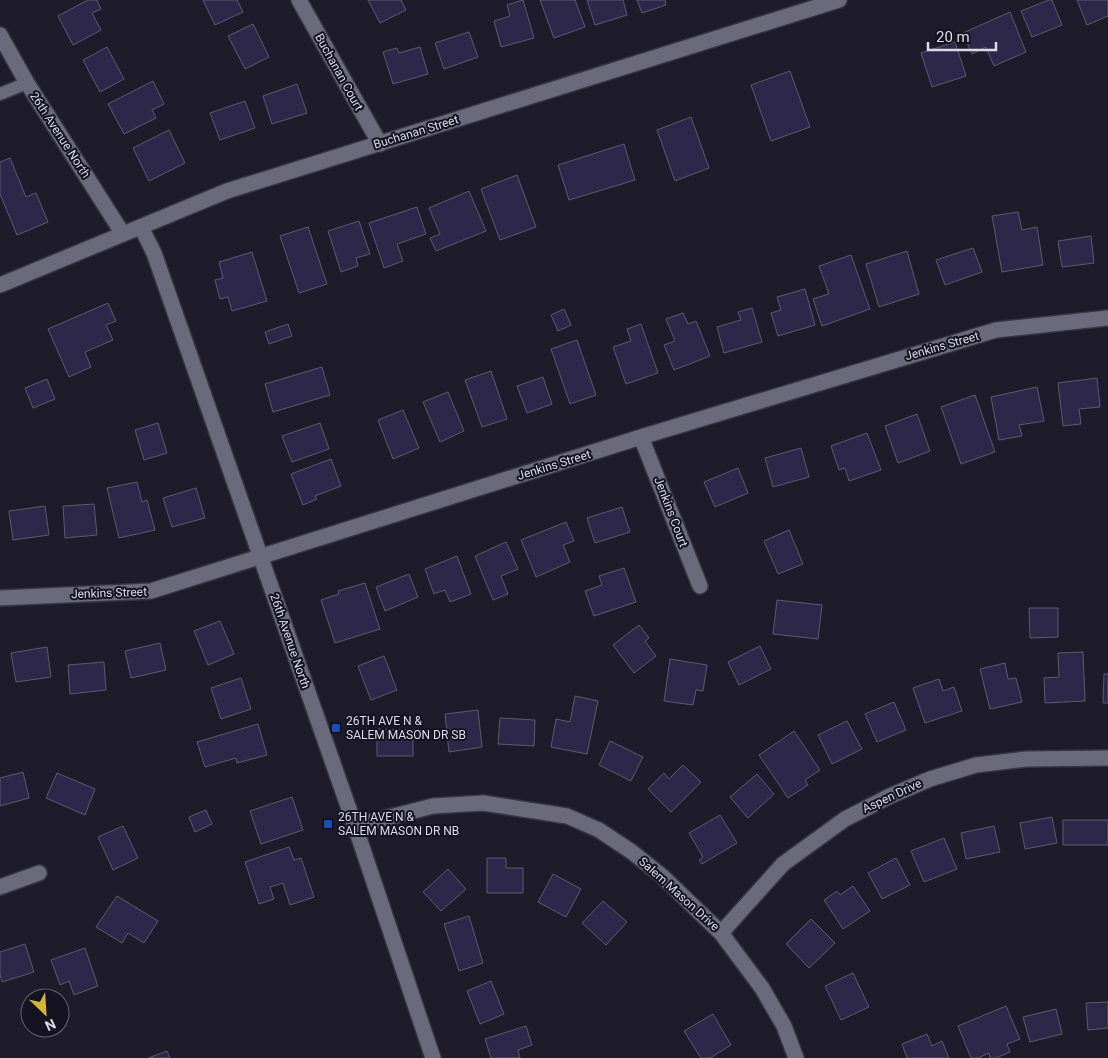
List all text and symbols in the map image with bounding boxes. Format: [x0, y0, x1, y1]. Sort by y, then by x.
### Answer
scale bar [928, 20, 996, 52]
text: 20 m [936, 28, 970, 46]
street label: Buchanan Court [312, 31, 366, 113]
street label: 26th Avenue North [27, 89, 93, 181]
street label: Buchanan Street [372, 112, 460, 152]
street label: Jenkins Street [904, 329, 981, 363]
street label: Jenkins Street [516, 447, 592, 483]
street label: Jenkins Court [651, 475, 691, 549]
street label: Jenkins Street [71, 585, 147, 601]
street label: 26th Avenue North [267, 592, 313, 690]
place label: 26TH AVE N & SALEM MASON DR SB [346, 714, 466, 742]
marker: 26TH AVE N & SALEM MASON DR SB [330, 722, 342, 734]
street label: Aspen Drive [860, 776, 924, 816]
place label: 26TH AVE N & SALEM MASON DR NB [338, 810, 459, 838]
marker: 26TH AVE N & SALEM MASON DR NB [322, 818, 334, 830]
street label: Salem Mason Drive [636, 854, 722, 934]
north arrow [20, 988, 70, 1038]
text: N [43, 1015, 58, 1034]

